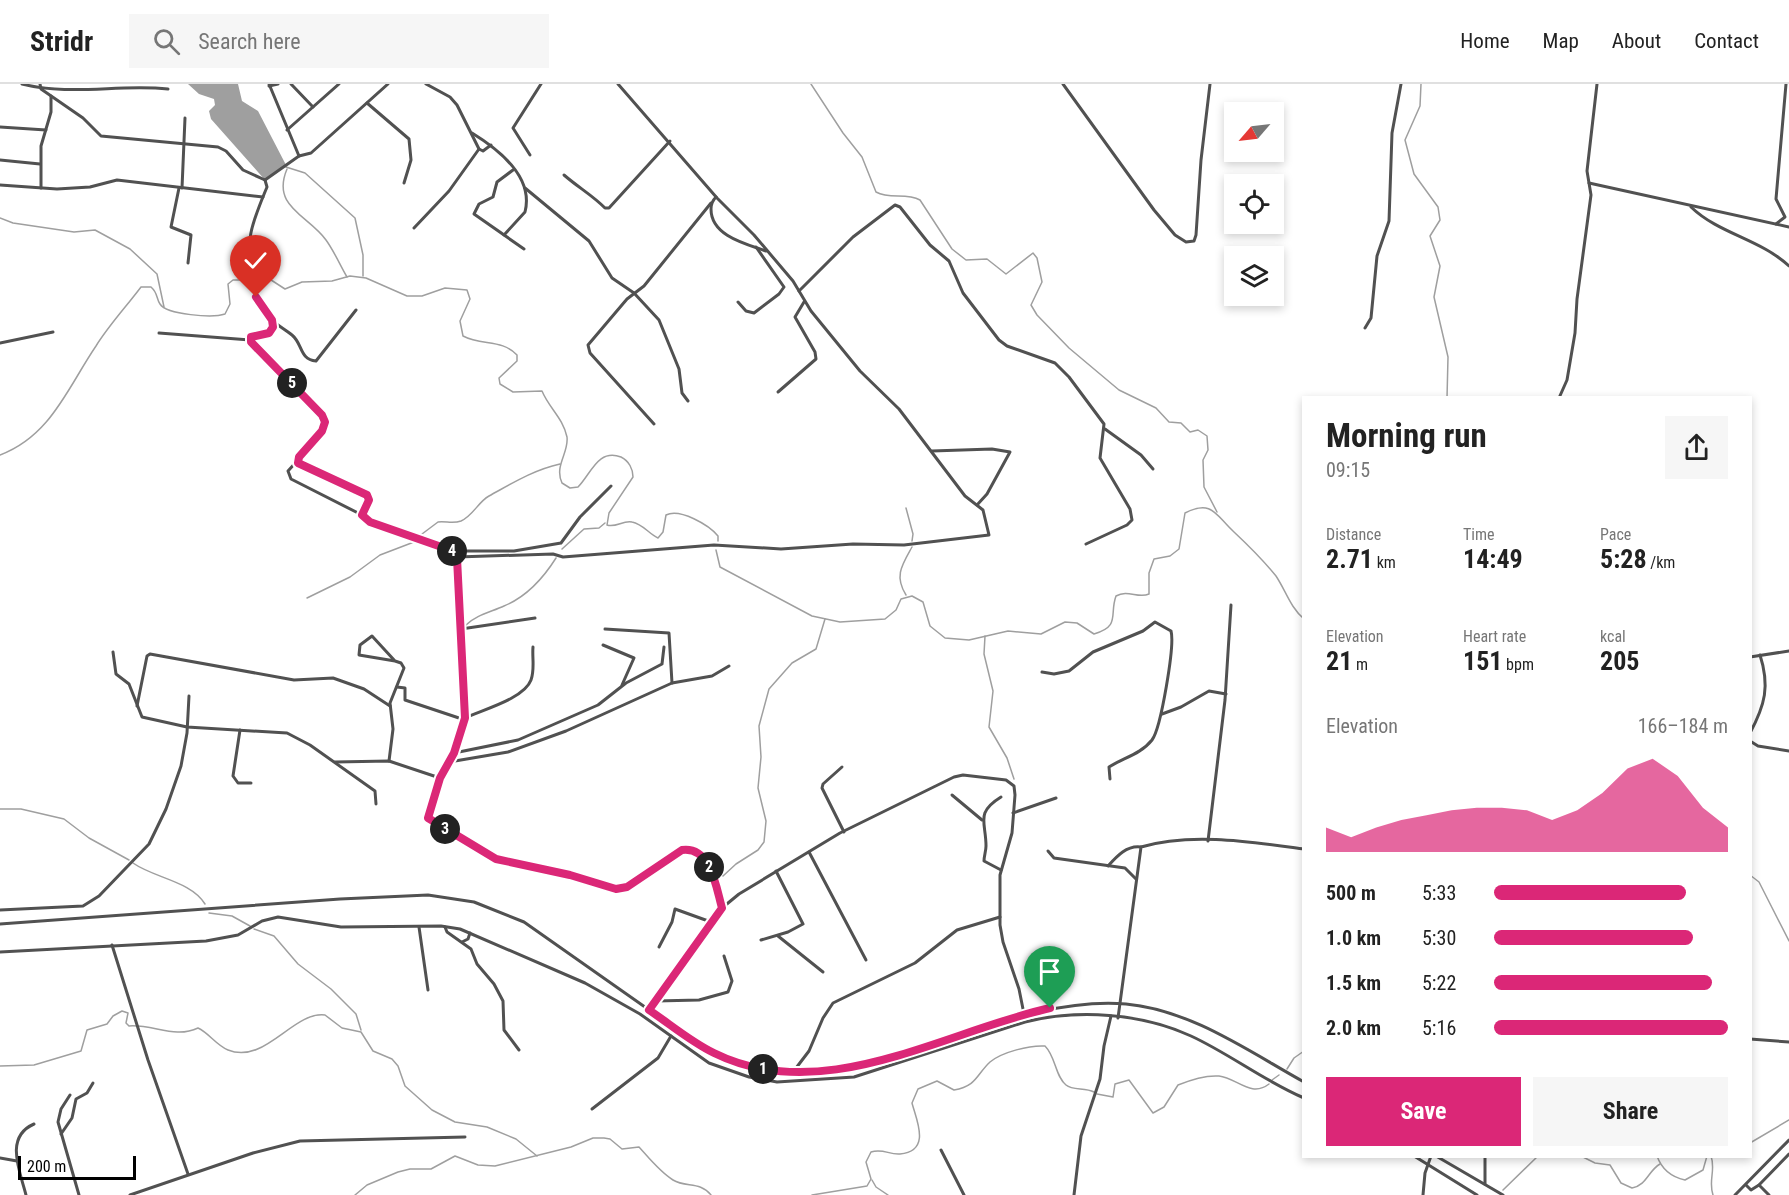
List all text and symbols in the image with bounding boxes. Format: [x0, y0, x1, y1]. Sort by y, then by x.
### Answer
search box [129, 14, 549, 68]
text: Stridr [30, 25, 93, 58]
icon: search [150, 25, 183, 58]
text: Search here [198, 29, 301, 54]
text: Home [1460, 29, 1510, 53]
text: Map [1543, 29, 1579, 53]
text: About [1612, 29, 1661, 53]
text: Contact [1694, 29, 1759, 53]
north arrow [1224, 102, 1284, 162]
map controls [1224, 102, 1284, 306]
button: locate [1224, 174, 1284, 234]
pin [230, 235, 281, 297]
icon: check [239, 244, 272, 277]
button: layers [1224, 246, 1284, 306]
pin: 5 [277, 368, 307, 398]
text: 5 [288, 373, 296, 392]
text: Morning run [1326, 416, 1487, 455]
button: share [1665, 416, 1728, 479]
text: 09:15 [1326, 458, 1370, 482]
text: Distance [1326, 525, 1381, 544]
text: Time [1463, 525, 1495, 544]
text: Pace [1600, 525, 1631, 544]
pin: 4 [437, 536, 467, 566]
text: 4 [448, 541, 456, 560]
text: 2.71 [1326, 544, 1373, 574]
text: 14:49 [1463, 544, 1523, 574]
text: 5:28 [1600, 544, 1647, 574]
text: km [1373, 553, 1396, 572]
text: /km [1647, 553, 1675, 572]
text: Elevation [1326, 627, 1384, 646]
text: Heart rate [1463, 627, 1526, 646]
text: kcal [1600, 627, 1626, 646]
text: 21 [1326, 646, 1352, 676]
text: 151 [1463, 646, 1502, 676]
text: 205 [1600, 646, 1639, 676]
text: m [1352, 655, 1368, 674]
text: bpm [1502, 655, 1534, 674]
text: Elevation [1326, 714, 1398, 738]
text: 166–184 m [1638, 714, 1728, 738]
pin: 3 [430, 814, 460, 844]
text: 3 [441, 819, 449, 838]
pin: 2 [694, 852, 724, 882]
text: 2 [705, 857, 713, 876]
text: 500 m [1326, 881, 1376, 905]
text: 5:33 [1422, 881, 1456, 905]
text: 1.0 km [1326, 926, 1381, 950]
text: 5:30 [1422, 926, 1456, 950]
pin [1024, 946, 1075, 1008]
icon: arrive [1033, 955, 1066, 988]
text: 1.5 km [1326, 971, 1381, 995]
text: 5:22 [1422, 971, 1456, 995]
text: 2.0 km [1326, 1016, 1381, 1040]
text: 5:16 [1422, 1016, 1456, 1040]
pin: 1 [748, 1054, 778, 1084]
text: 1 [759, 1059, 767, 1078]
button: Save [1326, 1077, 1521, 1146]
button: Share [1533, 1077, 1728, 1146]
scale bar [18, 1153, 136, 1180]
text: 200 m [27, 1157, 66, 1176]

